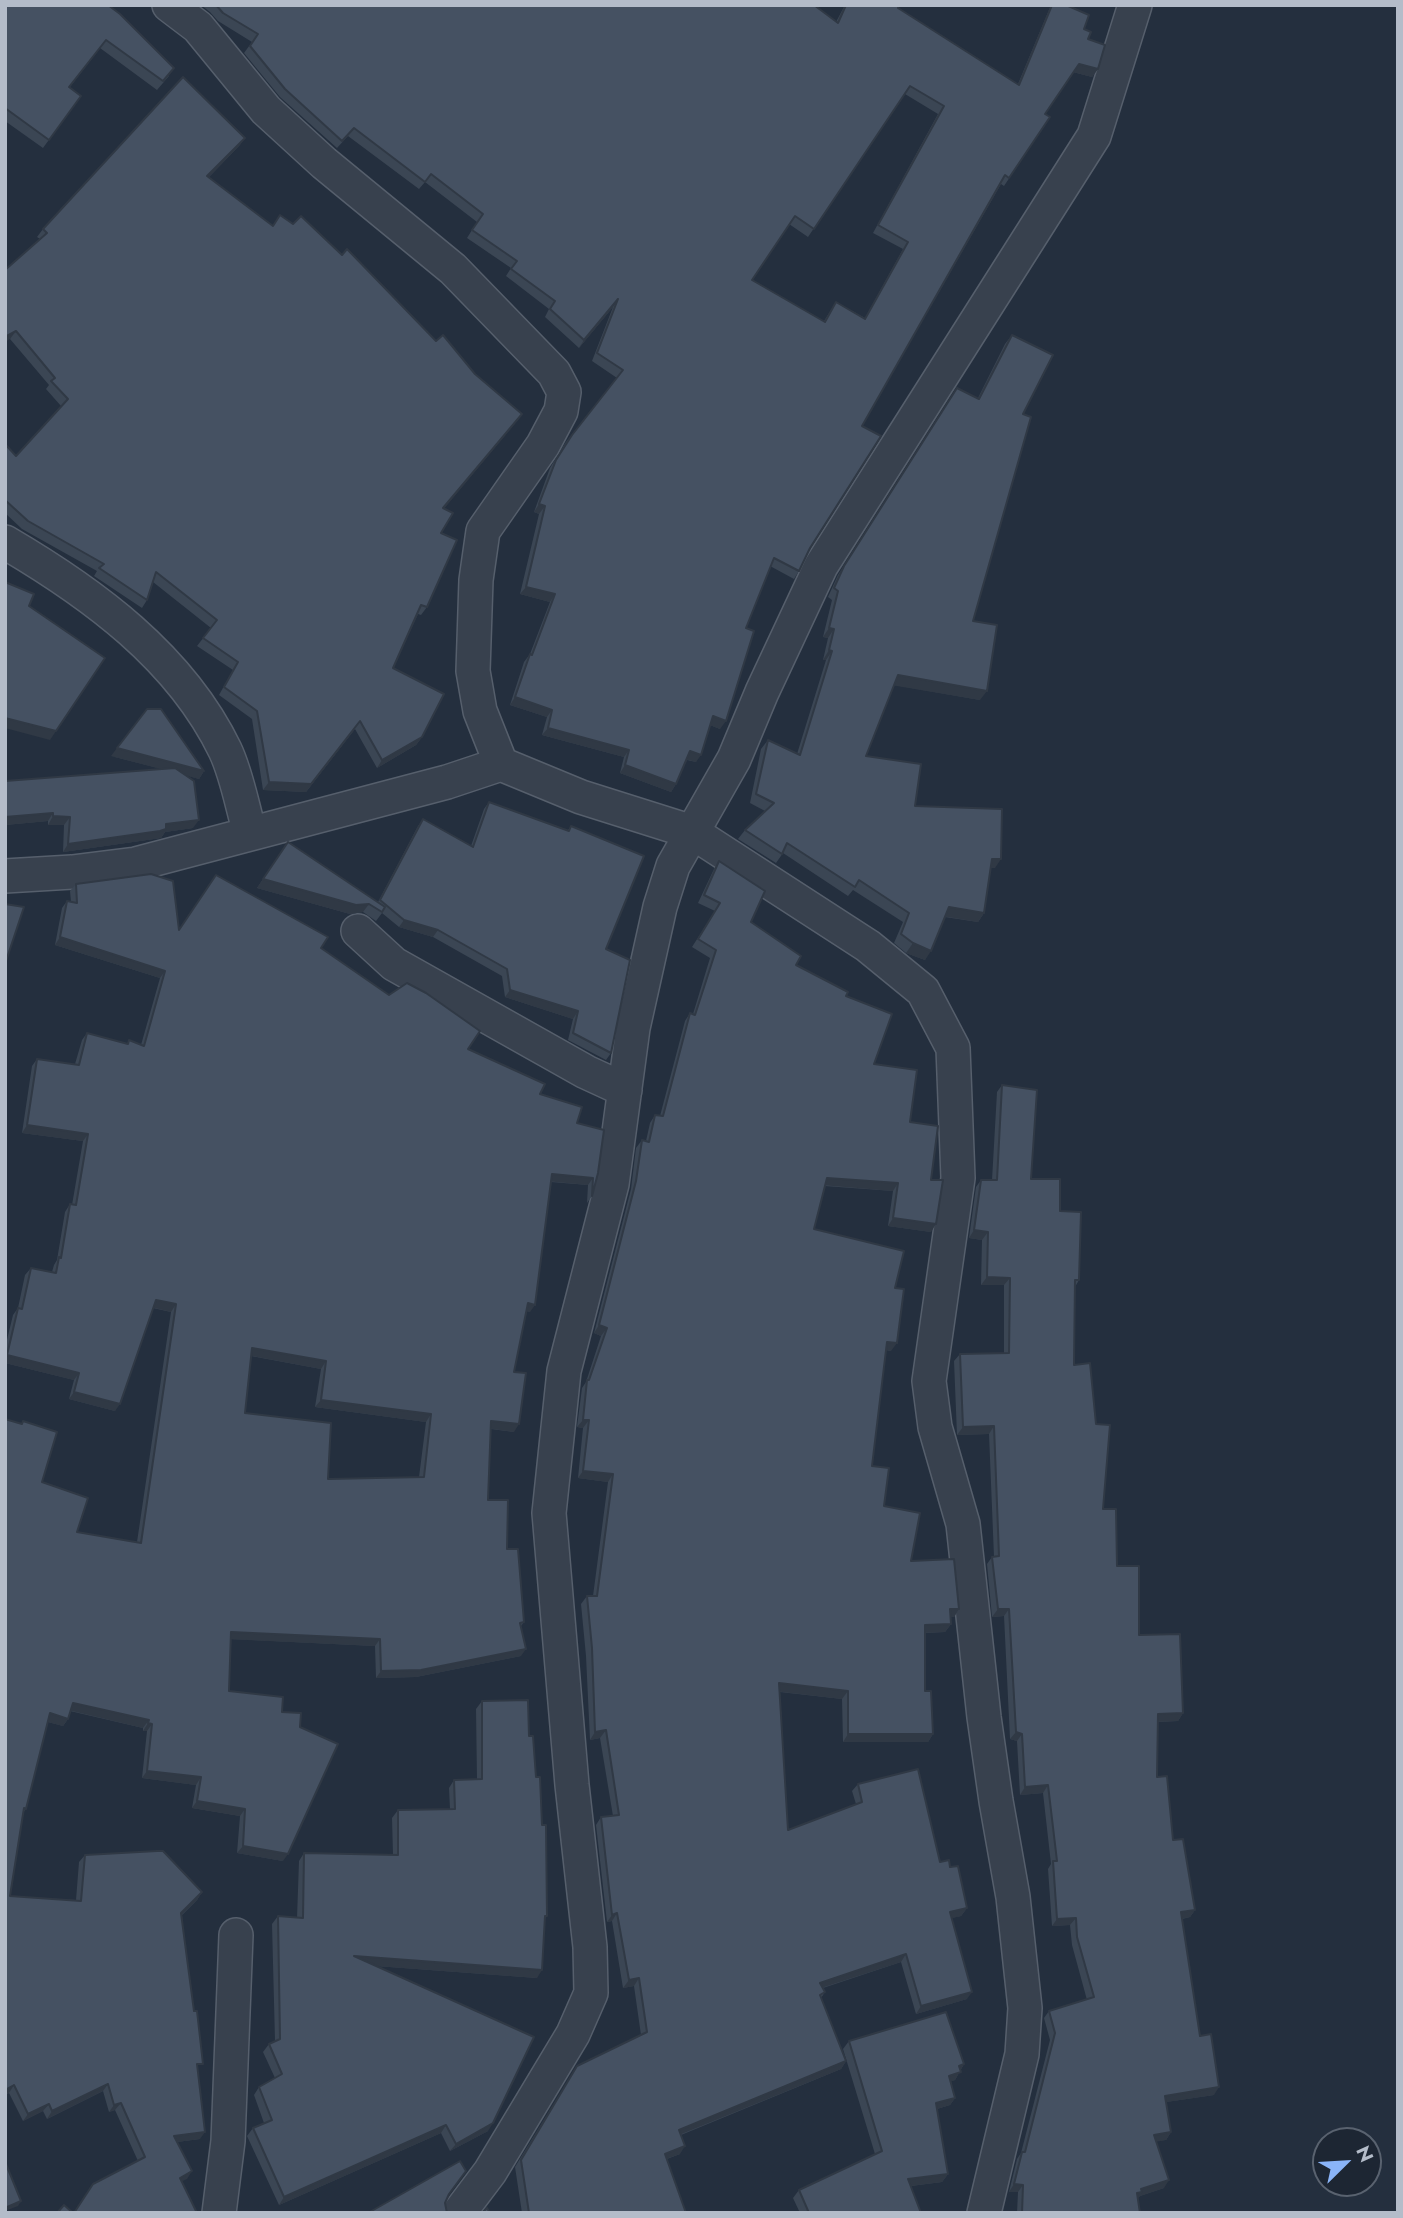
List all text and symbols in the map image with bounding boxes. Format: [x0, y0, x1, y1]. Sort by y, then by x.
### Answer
north arrow [1312, 2127, 1382, 2197]
text: N [1349, 2142, 1380, 2166]

